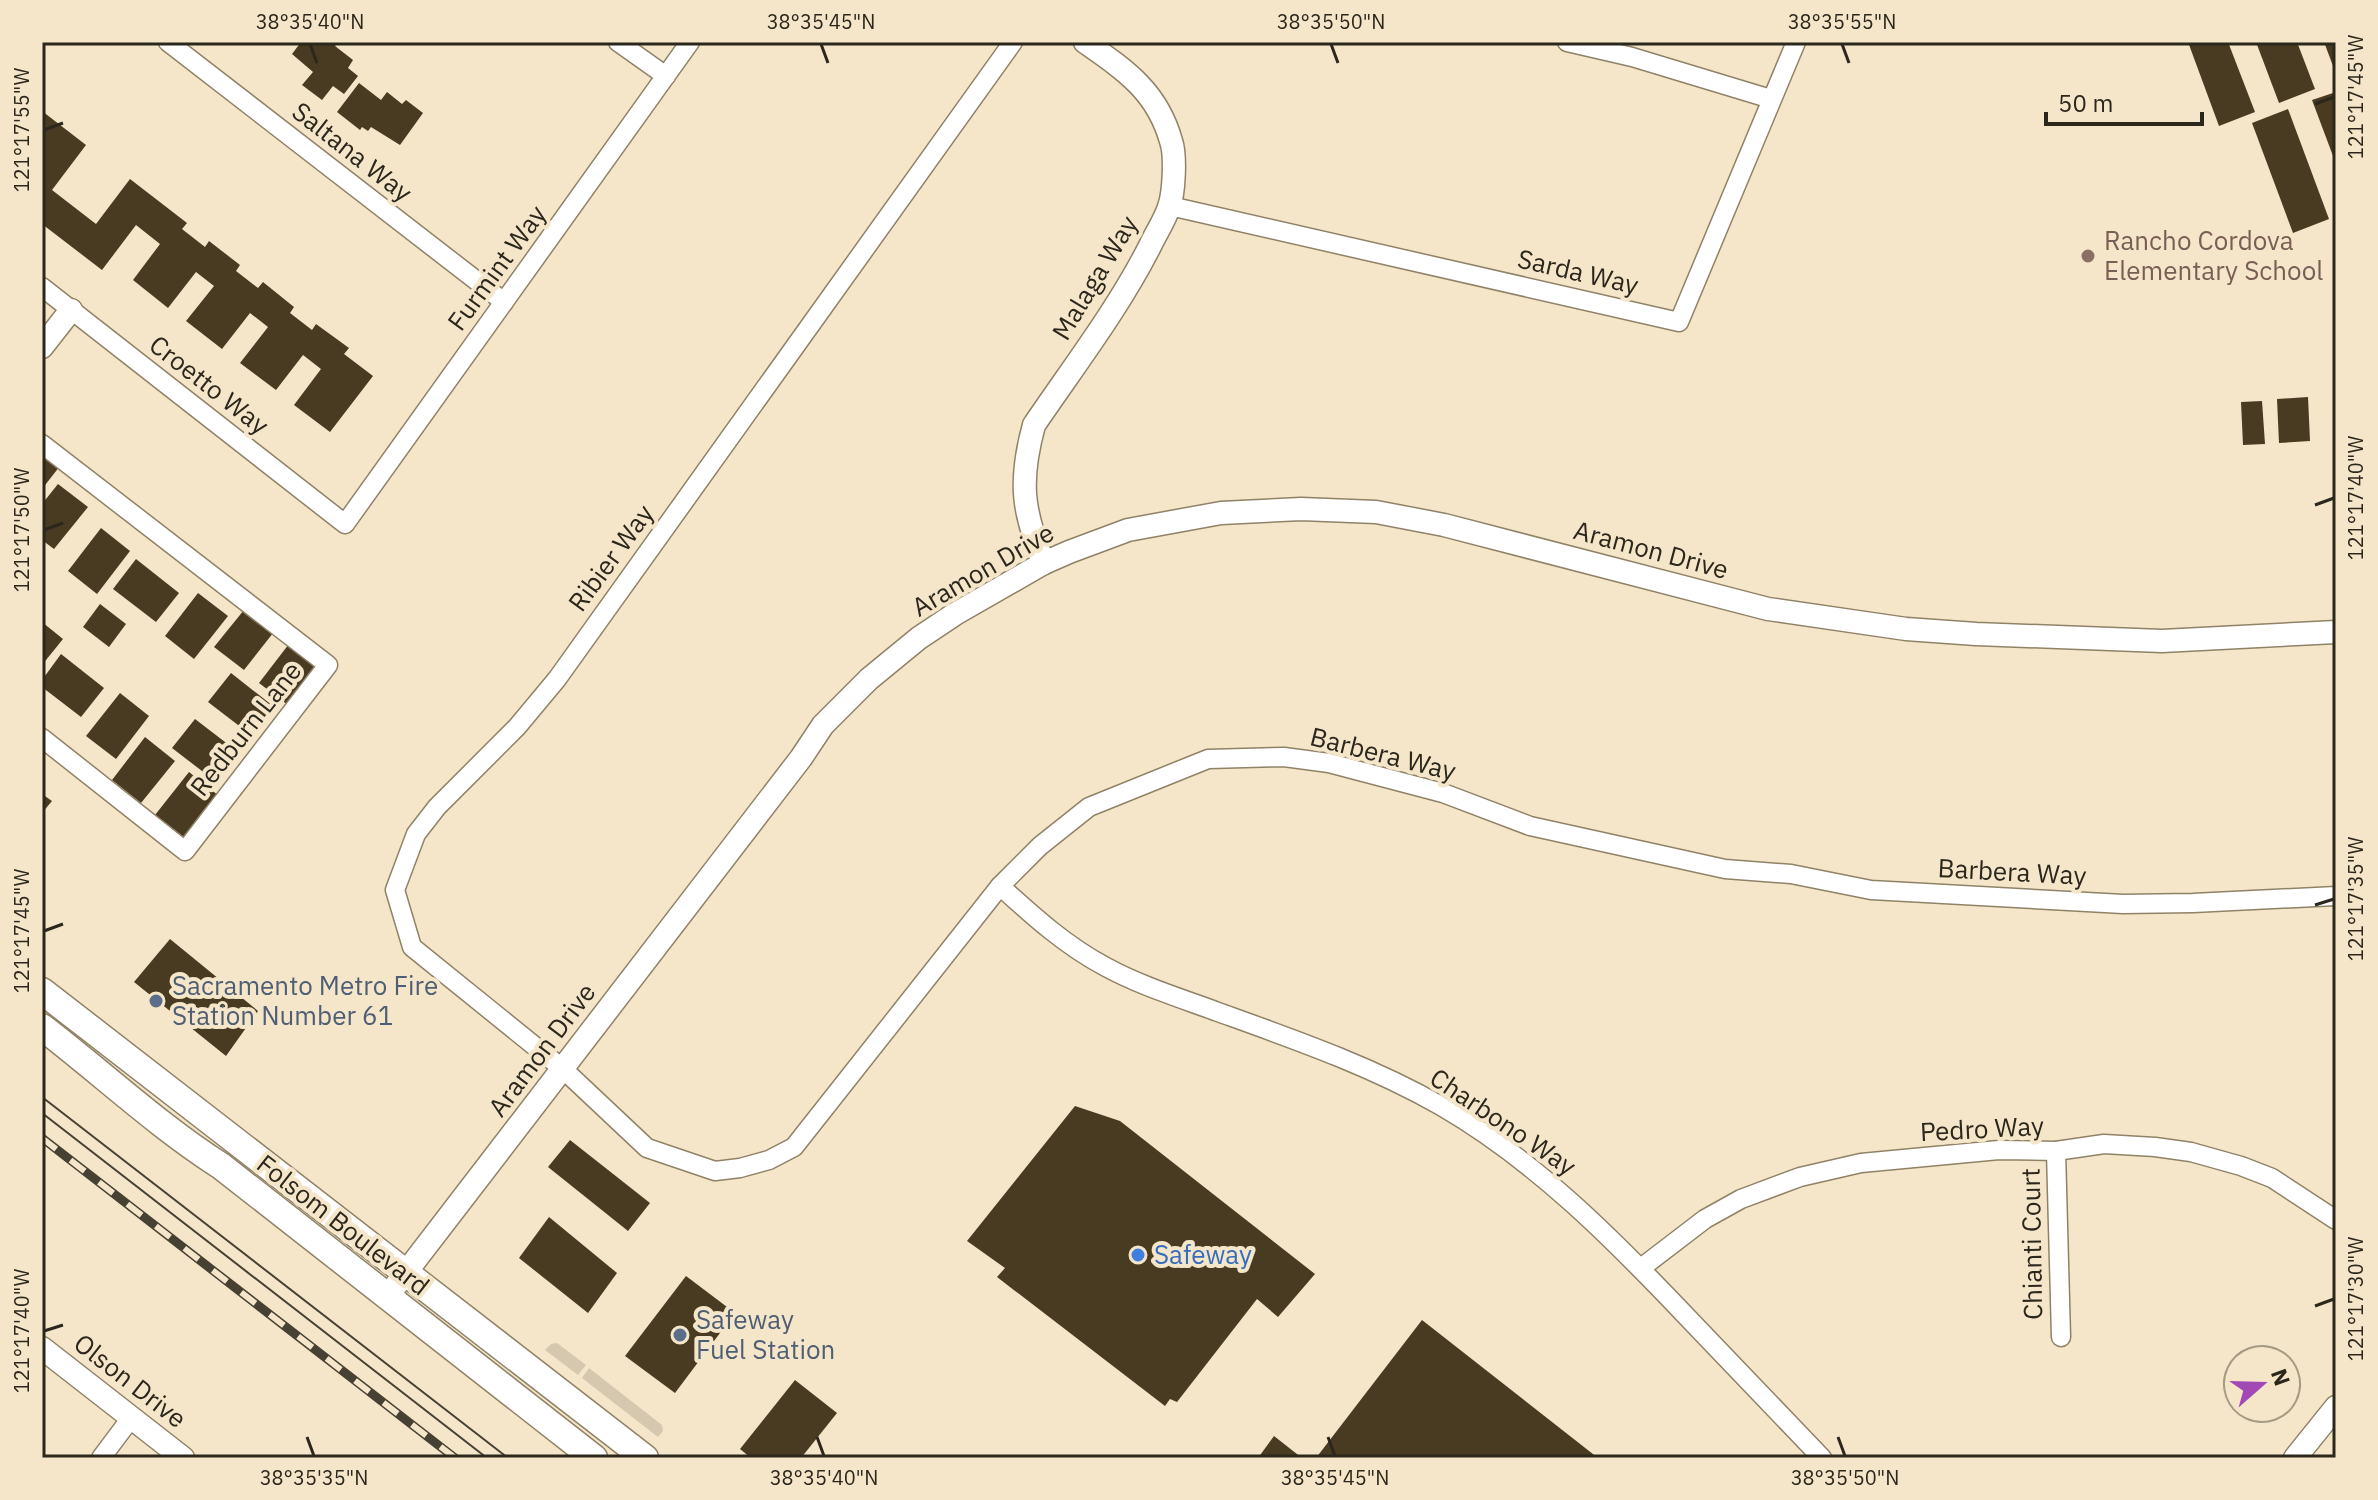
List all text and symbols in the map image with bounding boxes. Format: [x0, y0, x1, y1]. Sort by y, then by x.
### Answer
text: 38°35'40"N [256, 8, 364, 35]
text: 38°35'45"N [767, 8, 875, 35]
text: 38°35'50"N [1277, 8, 1385, 35]
text: 38°35'55"N [1788, 8, 1896, 35]
text: 121°17'45"W [2342, 34, 2369, 159]
text: 121°17'55"W [8, 67, 35, 192]
scale bar [2046, 76, 2202, 126]
text: 50 m [2058, 87, 2113, 119]
street label: Saltana Way [286, 94, 420, 209]
street label: Furmint Way [439, 198, 553, 337]
street label: Malaga Way [1044, 209, 1145, 346]
place label: Rancho Cordova Elementary School [2104, 223, 2323, 287]
street label: Sarda Way [1514, 241, 1642, 301]
marker: Rancho Cordova Elementary School [2079, 247, 2097, 265]
street label: Croetto Way [143, 327, 276, 442]
text: 121°17'40"W [2342, 435, 2369, 560]
text: 121°17'50"W [8, 467, 35, 592]
street label: Ribier Way [560, 497, 660, 618]
street label: Aramon Drive [1570, 512, 1732, 586]
street label: Aramon Drive [905, 515, 1060, 623]
street label: Redburn Lane [182, 654, 308, 803]
street label: Barbera Way [1307, 719, 1460, 788]
text: 121°17'35"W [2342, 836, 2369, 961]
street label: Barbera Way [1937, 850, 2087, 892]
text: 121°17'45"W [8, 868, 35, 993]
place label: Sacramento Metro Fire Station Number 61 [172, 968, 438, 1032]
street label: Aramon Drive [480, 976, 602, 1123]
marker: Sacramento Metro Fire Station Number 61 [147, 992, 165, 1010]
street label: Charbono Way [1424, 1060, 1583, 1183]
street label: Pedro Way [1919, 1108, 2045, 1148]
street label: Folsom Boulevard [250, 1146, 437, 1302]
street label: Chianti Court [2013, 1168, 2049, 1320]
text: 121°17'30"W [2342, 1236, 2369, 1361]
place label: Safeway [1154, 1237, 1252, 1271]
marker: Safeway [1129, 1246, 1147, 1264]
text: 121°17'40"W [8, 1268, 35, 1393]
place label: Safeway Fuel Station [696, 1302, 835, 1366]
street label: Olson Drive [67, 1326, 194, 1435]
marker: Safeway Fuel Station [671, 1326, 689, 1344]
north arrow [2222, 1344, 2302, 1424]
text: N [2265, 1365, 2298, 1389]
text: 38°35'35"N [260, 1464, 368, 1491]
text: 38°35'40"N [770, 1464, 878, 1491]
text: 38°35'45"N [1281, 1464, 1389, 1491]
text: 38°35'50"N [1791, 1464, 1899, 1491]

